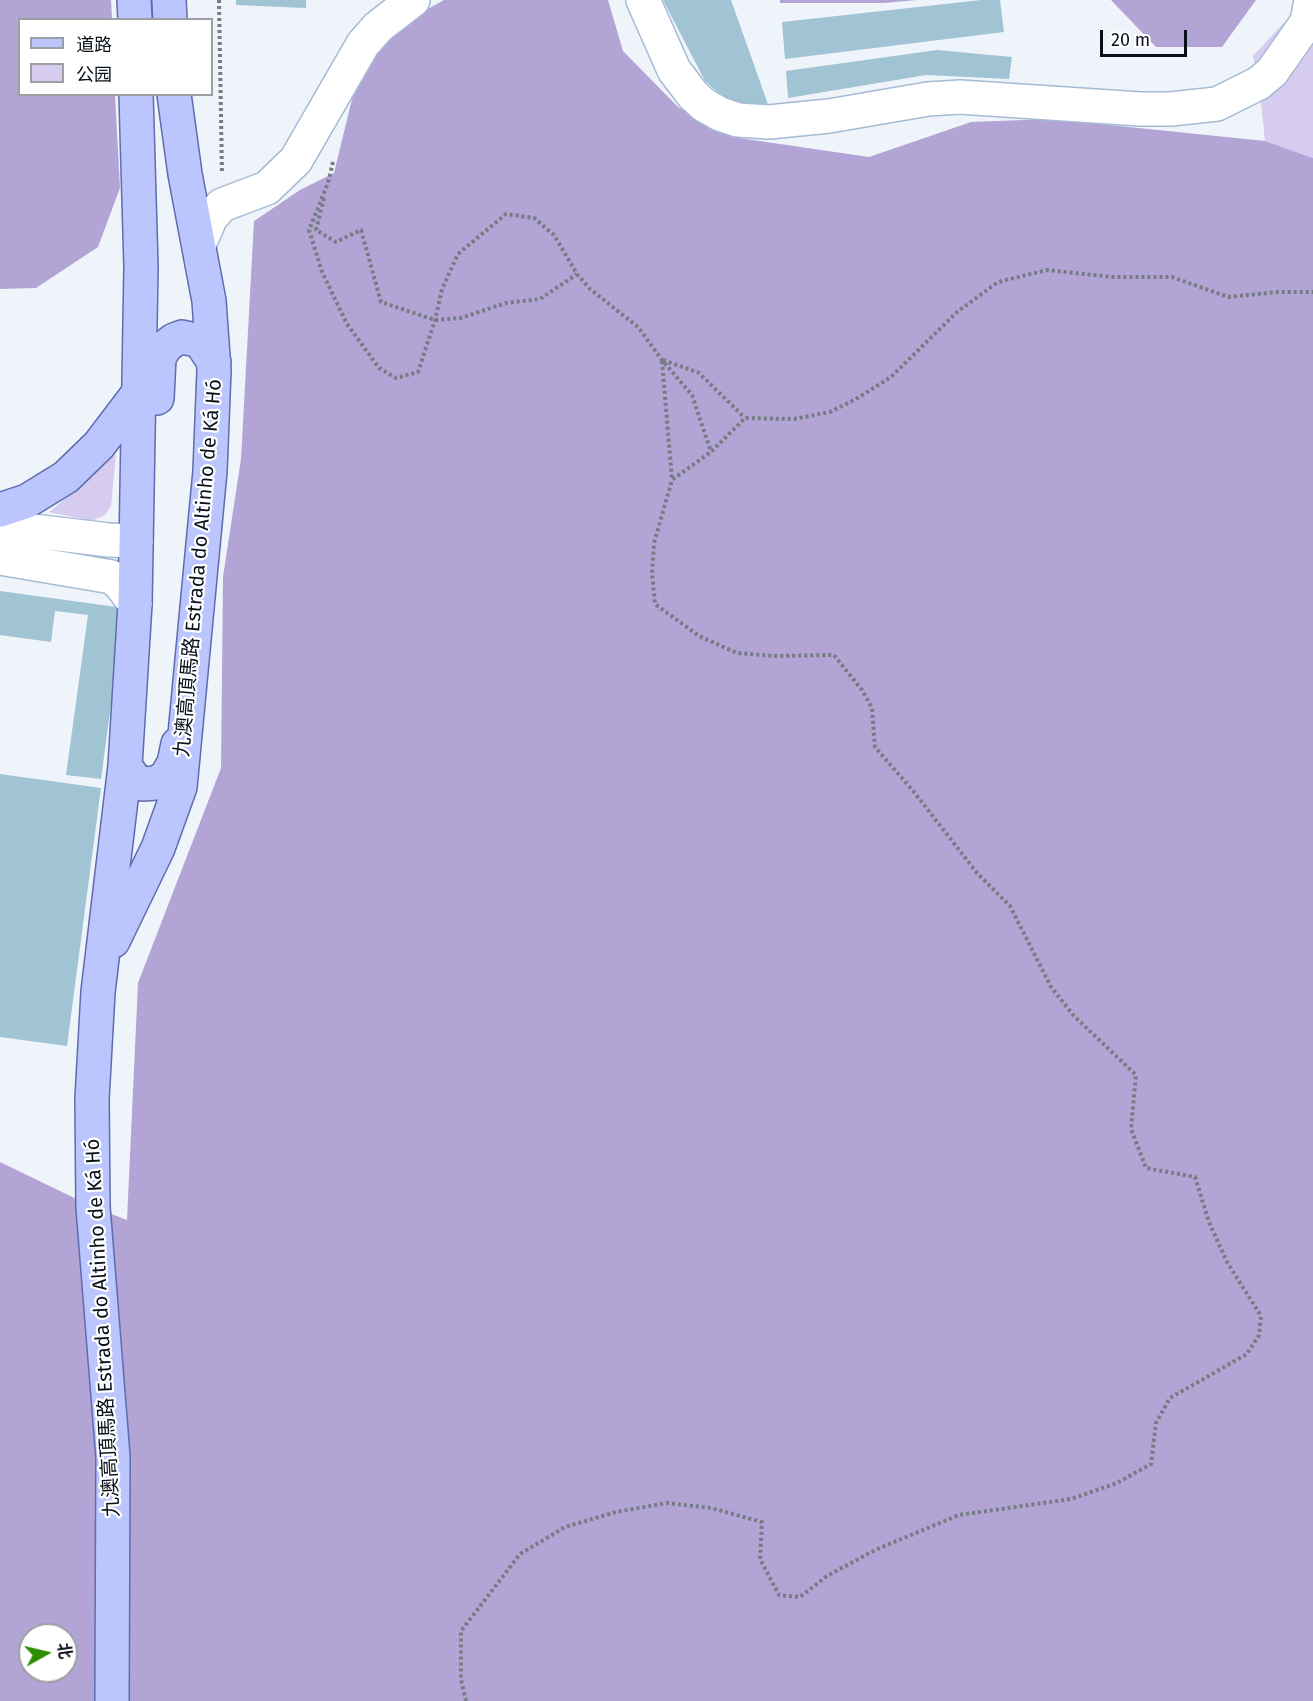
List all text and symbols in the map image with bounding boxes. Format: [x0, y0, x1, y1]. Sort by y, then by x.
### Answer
legend [18, 18, 213, 96]
scale bar [1103, 18, 1190, 56]
text: 20 m [1111, 29, 1150, 51]
text: 道路 [76, 34, 112, 56]
text: 公园 [76, 64, 112, 86]
street label: 九澳高頂馬路 Estrada do Altinho de Ká Hó [171, 378, 227, 758]
street label: 九澳高頂馬路 Estrada do Altinho de Ká Hó [81, 1138, 125, 1518]
north arrow [18, 1623, 78, 1683]
text: 北 [54, 1641, 75, 1660]

